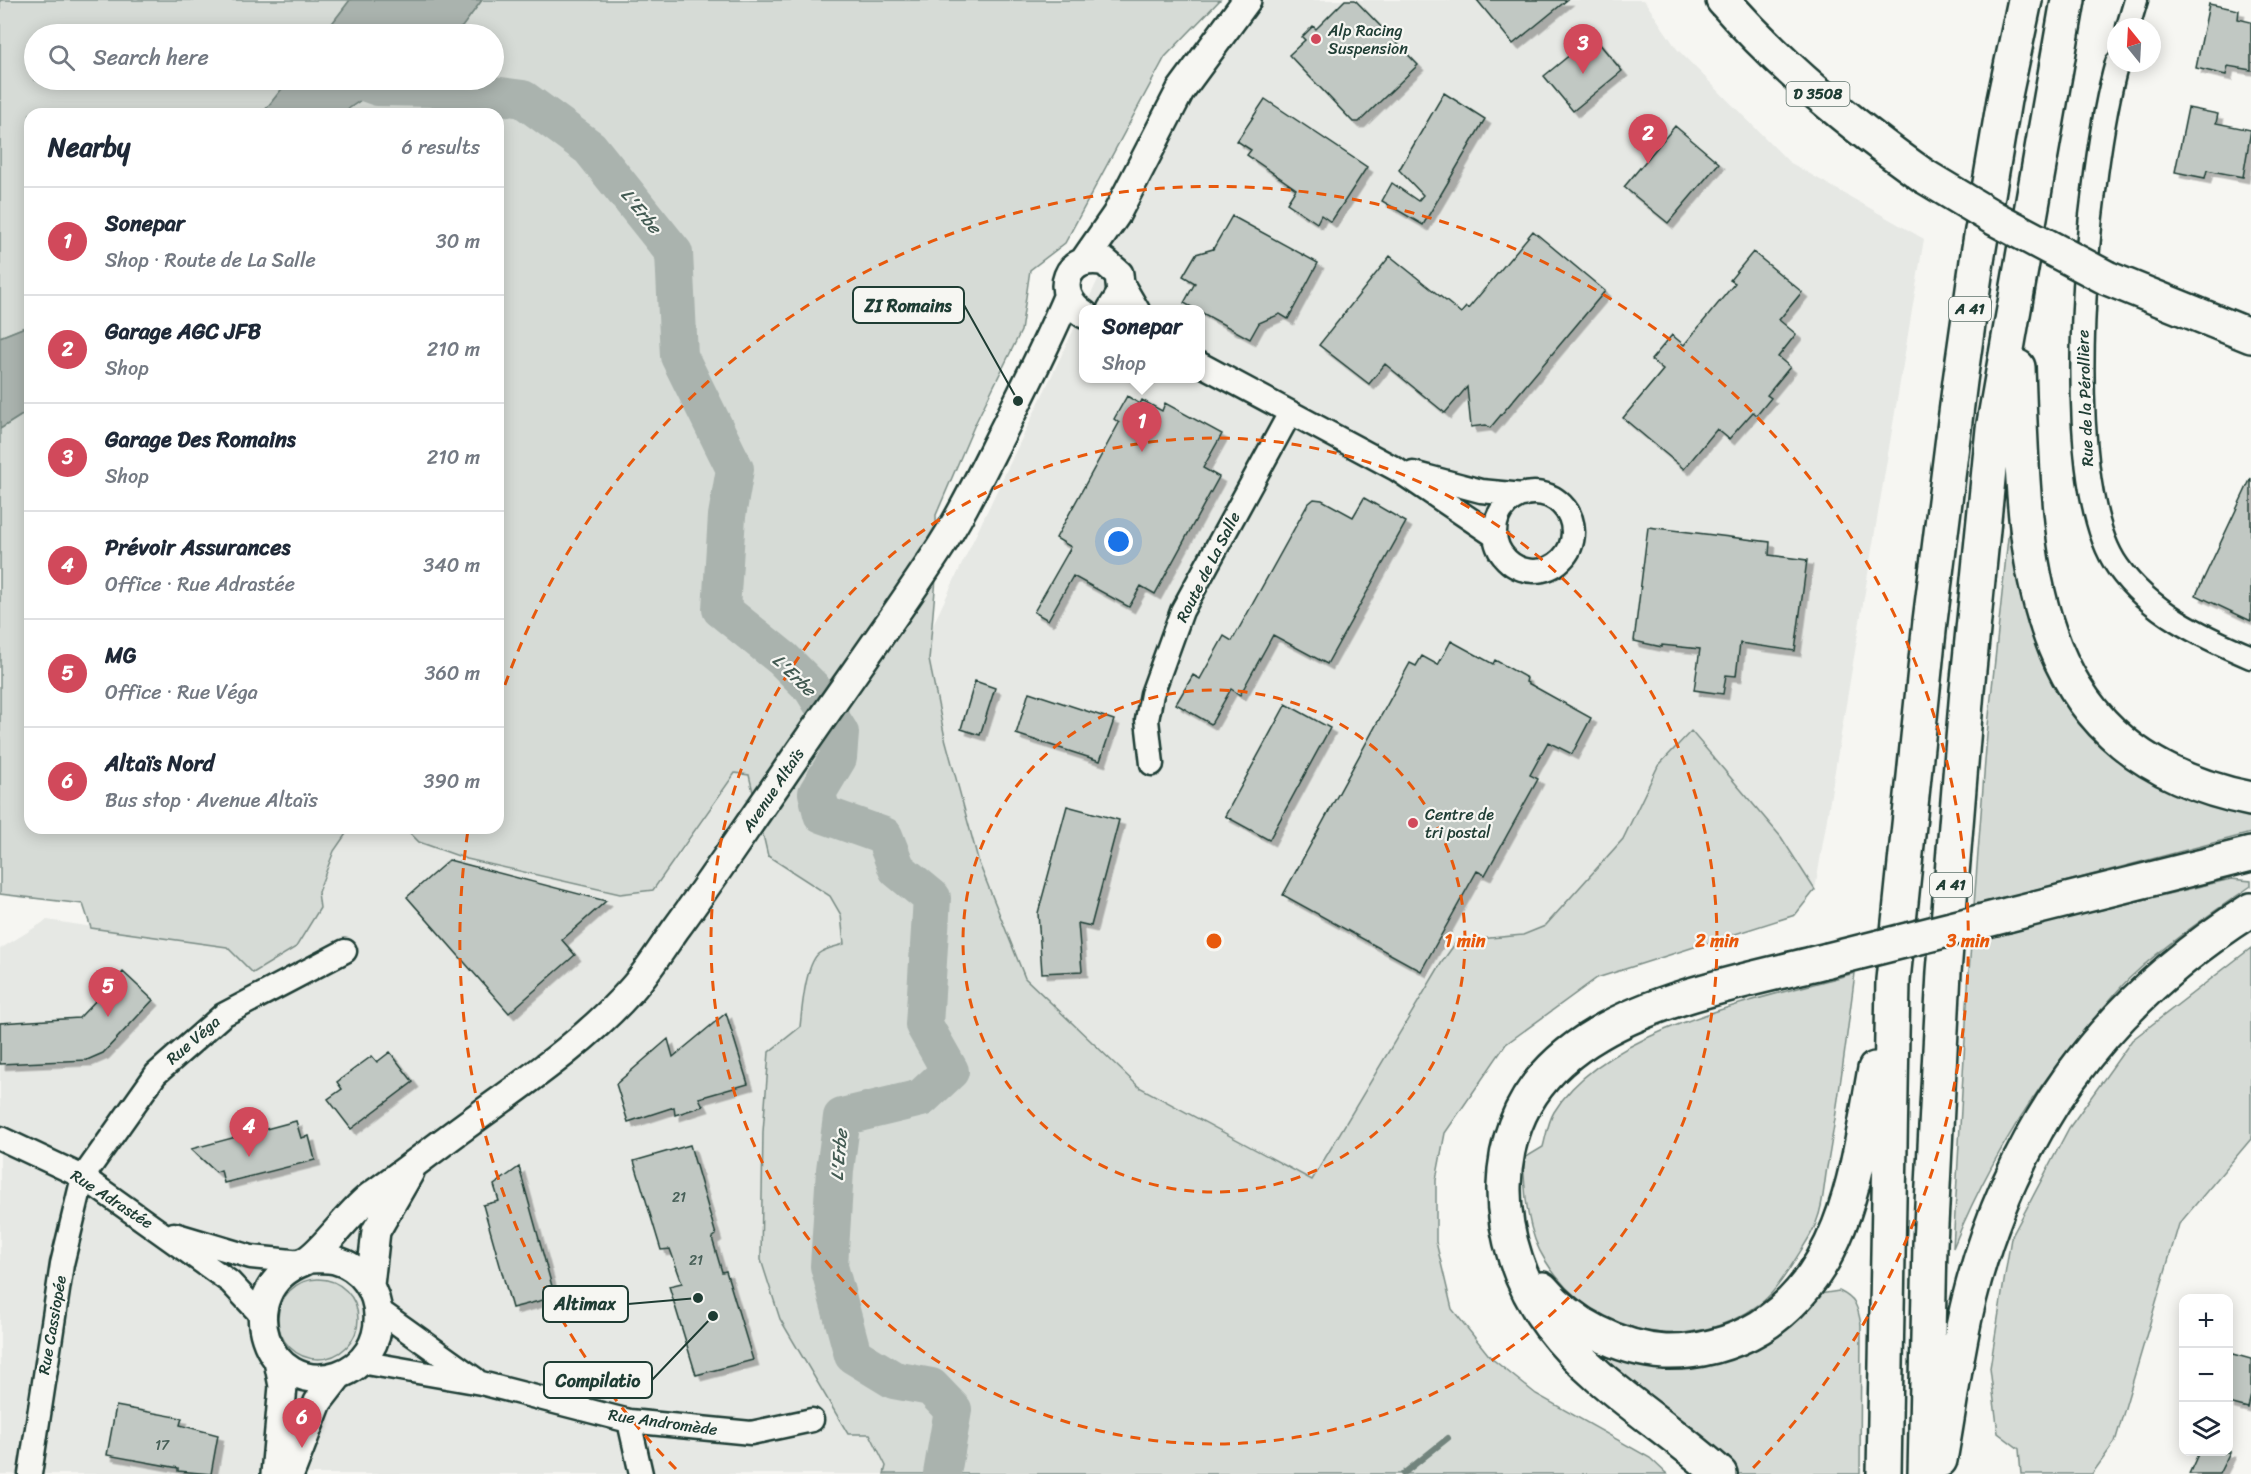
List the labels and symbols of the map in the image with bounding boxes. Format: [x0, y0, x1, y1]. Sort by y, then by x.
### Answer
place label: Alp Racing Suspension [1327, 16, 1408, 63]
north arrow [2107, 18, 2161, 72]
pin: 3 [1564, 25, 1602, 74]
marker: Alp Racing Suspension [1309, 32, 1323, 46]
road number: D 3508 [1786, 82, 1850, 106]
pin: 2 [1628, 114, 1668, 164]
water label: L'Erbe [612, 181, 671, 242]
callout: ZI Romains [853, 287, 964, 323]
text: ZI Romains [863, 290, 952, 322]
road number: A 41 [1949, 297, 1991, 321]
street label: Rue de la Pérollière [2068, 329, 2102, 467]
pin: 1 [1122, 402, 1162, 452]
street label: Route de La Salle [1168, 506, 1248, 628]
your location [1104, 527, 1133, 556]
water label: L'Erbe [764, 646, 825, 706]
street label: Avenue Altaïs [733, 741, 813, 839]
place label: Centre de tri postal [1425, 800, 1494, 847]
marker: Centre de tri postal [1406, 816, 1420, 830]
road number: A 41 [1930, 873, 1972, 897]
text: 1 min [1445, 925, 1486, 957]
text: 2 min [1694, 925, 1739, 957]
text: 3 min [1945, 925, 1990, 957]
centre of rings [1204, 931, 1224, 951]
pin: 5 [88, 968, 128, 1017]
street label: Rue Véga [159, 1008, 227, 1072]
pin: 4 [230, 1108, 268, 1157]
water label: L'Erbe [821, 1126, 857, 1182]
street label: Rue Adrastée [65, 1161, 159, 1237]
house number: 21 [672, 1185, 686, 1210]
house number: 21 [689, 1248, 703, 1273]
street label: Rue Cassiopée [29, 1273, 75, 1377]
callout: Altimax [543, 1286, 628, 1322]
text: Altimax [553, 1288, 617, 1320]
callout: Compilatio [544, 1362, 652, 1398]
text: Compilatio [555, 1365, 641, 1397]
pin: 6 [282, 1398, 322, 1448]
street label: Rue Andromède [607, 1400, 719, 1444]
house number: 17 [155, 1433, 170, 1458]

